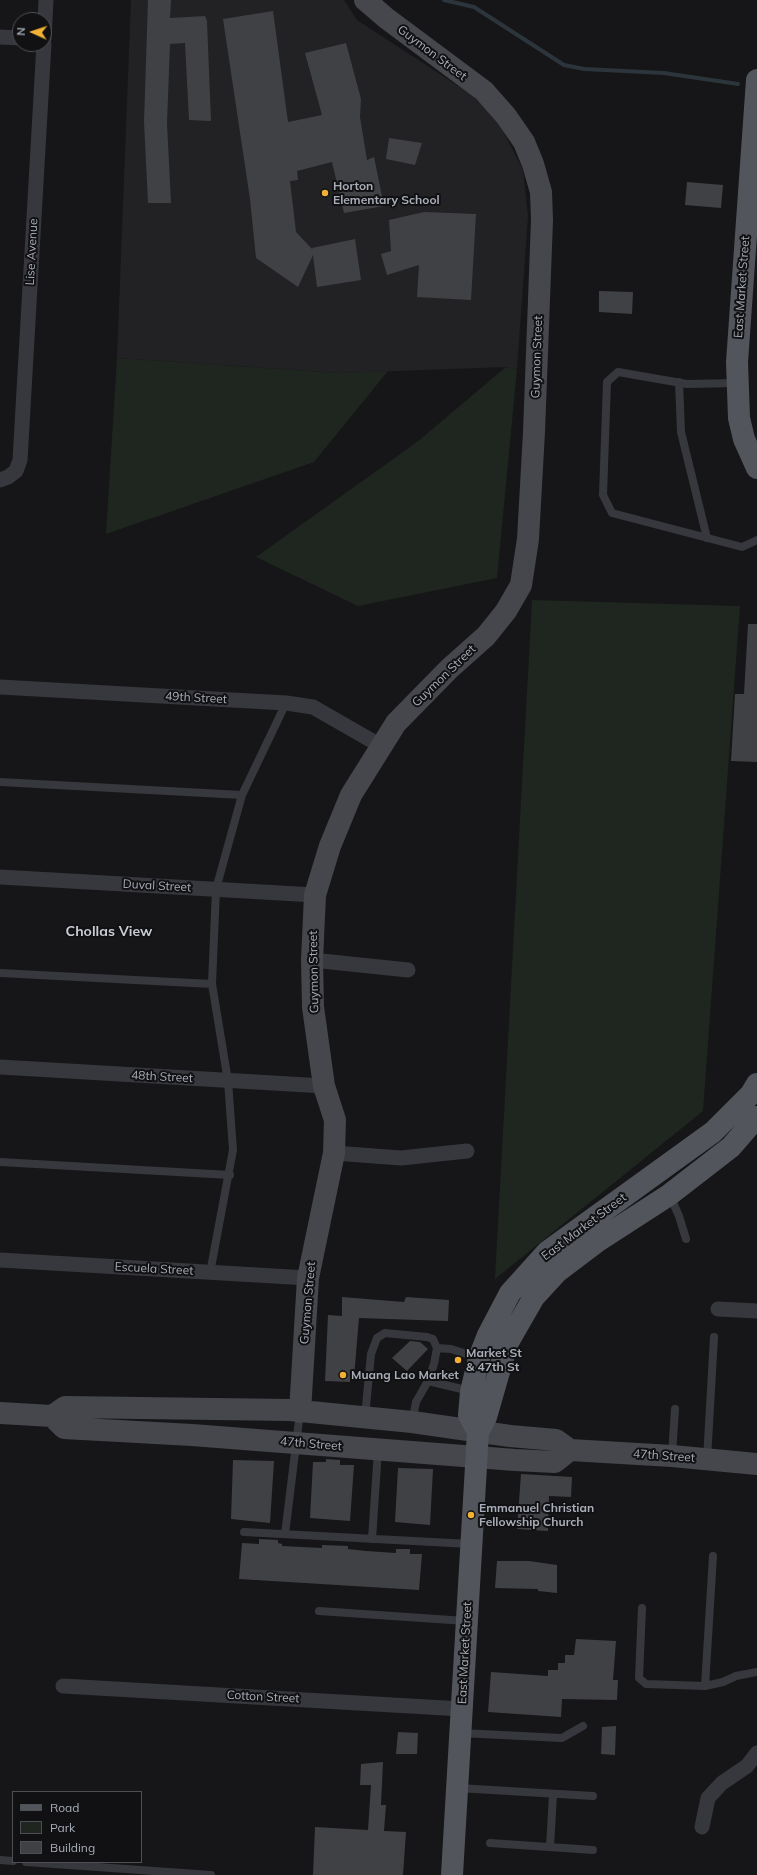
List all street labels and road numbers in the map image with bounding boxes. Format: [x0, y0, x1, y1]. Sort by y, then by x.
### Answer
street label: Guymon Street [395, 22, 469, 84]
street label: Lise Avenue [23, 218, 41, 286]
street label: East Market Street [731, 235, 753, 339]
street label: Guymon Street [528, 315, 546, 399]
street label: Guymon Street [409, 642, 479, 710]
street label: 49th Street [165, 689, 227, 707]
street label: Duval Street [122, 877, 192, 895]
street label: Guymon Street [306, 930, 322, 1014]
street label: 48th Street [131, 1068, 193, 1086]
street label: East Market Street [539, 1190, 629, 1264]
street label: Escuela Street [114, 1260, 194, 1278]
street label: Guymon Street [297, 1261, 319, 1345]
street label: 47th Street [280, 1434, 342, 1454]
street label: 47th Street [633, 1447, 695, 1465]
street label: East Market Street [455, 1602, 475, 1704]
street label: Cotton Street [226, 1688, 300, 1706]

